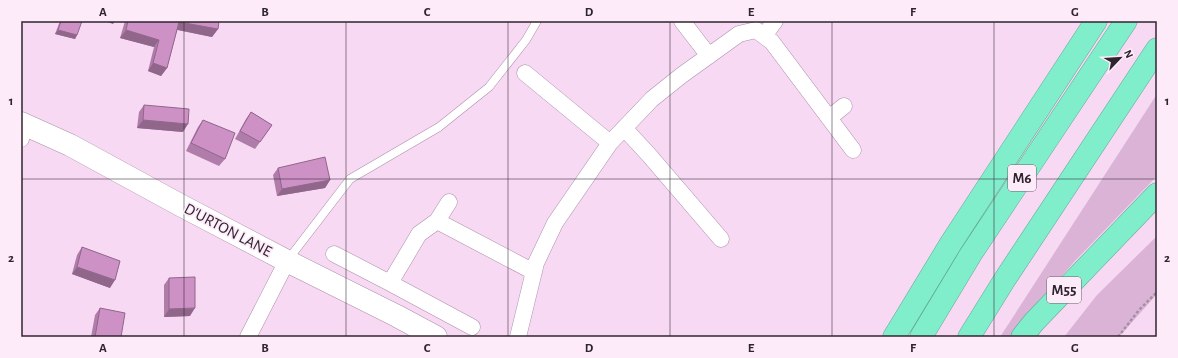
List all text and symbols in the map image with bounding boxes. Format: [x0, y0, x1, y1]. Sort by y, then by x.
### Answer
text: A [99, 6, 107, 19]
text: B [261, 6, 269, 19]
text: C [424, 6, 431, 19]
text: D [585, 6, 594, 19]
text: E [748, 6, 755, 19]
text: F [910, 6, 917, 19]
text: G [1071, 6, 1079, 19]
north arrow [1100, 38, 1140, 78]
text: N [1122, 48, 1135, 60]
text: 1 [9, 95, 13, 108]
text: 1 [1165, 95, 1169, 108]
road number: M6 [1008, 165, 1036, 191]
street label: D'URTON LANE [182, 200, 275, 260]
text: 2 [8, 252, 14, 265]
text: 2 [1164, 252, 1170, 265]
road number: M55 [1047, 277, 1081, 303]
text: A [99, 342, 107, 355]
text: B [261, 342, 269, 355]
text: C [424, 342, 431, 355]
text: D [585, 342, 594, 355]
text: E [748, 342, 755, 355]
text: F [910, 342, 917, 355]
text: G [1071, 342, 1079, 355]

